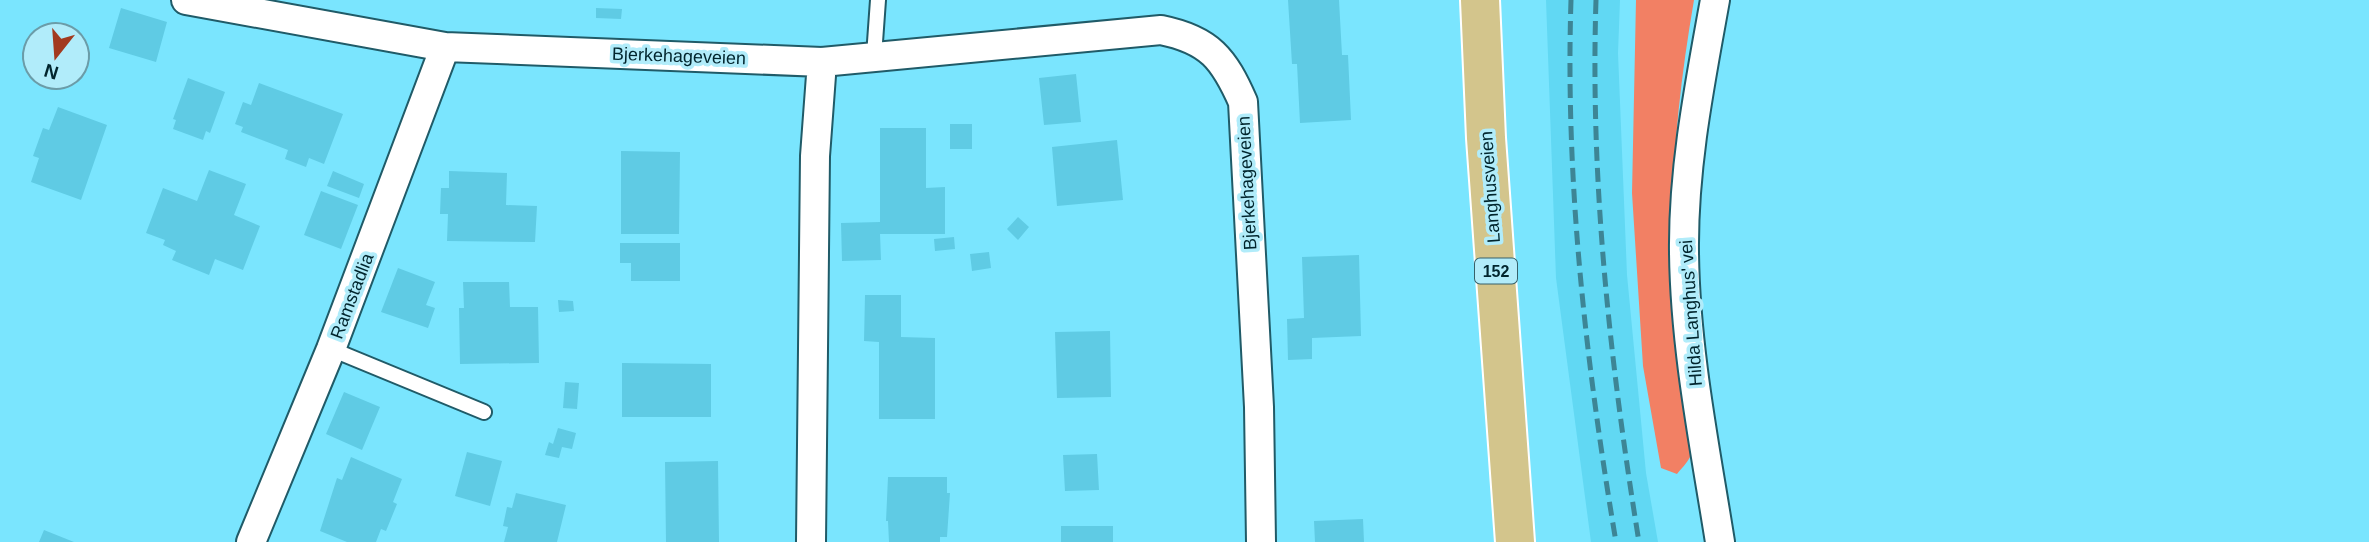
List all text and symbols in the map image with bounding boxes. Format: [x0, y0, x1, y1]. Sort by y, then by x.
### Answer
north arrow [21, 21, 91, 91]
street label: Bjerkehageveien [612, 44, 746, 68]
text: N [42, 60, 61, 84]
street label: Bjerkehageveien [1234, 116, 1260, 250]
street label: Langhusveien [1476, 130, 1504, 244]
street label: Hilda Langhus' vei [1676, 239, 1706, 387]
street label: Ramstadlia [327, 249, 378, 342]
road number: 152 [1475, 258, 1517, 284]

